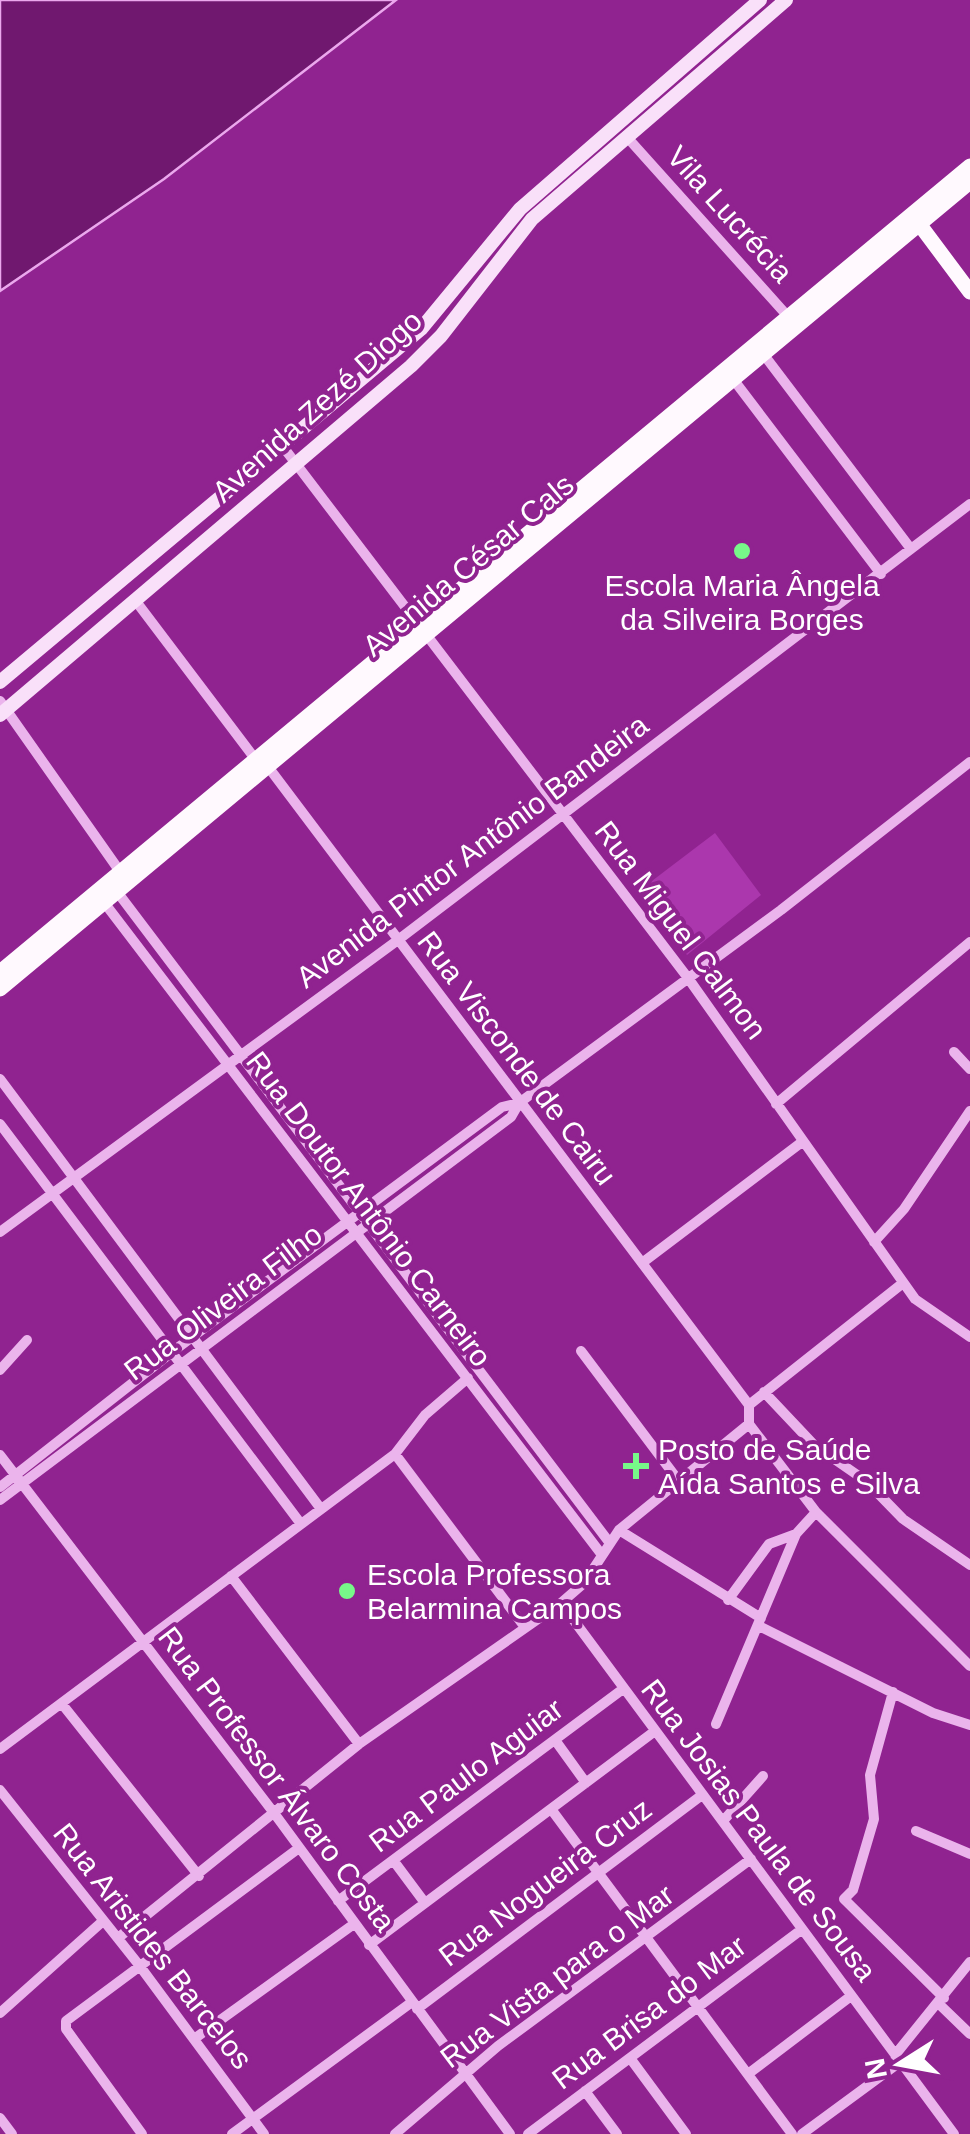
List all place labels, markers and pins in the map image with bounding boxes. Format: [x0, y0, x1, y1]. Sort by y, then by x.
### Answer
marker: Escola Maria Ângela da Silveira Borges [731, 540, 753, 562]
place label: Escola Maria Ângela da Silveira Borges [604, 569, 880, 636]
place label: Posto de Saúde Aída Santos e Silva [658, 1433, 920, 1500]
marker: Posto de Saúde Aída Santos e Silva [623, 1453, 649, 1479]
place label: Escola Professora Belarmina Campos [367, 1558, 622, 1625]
marker: Escola Professora Belarmina Campos [336, 1580, 358, 1602]

